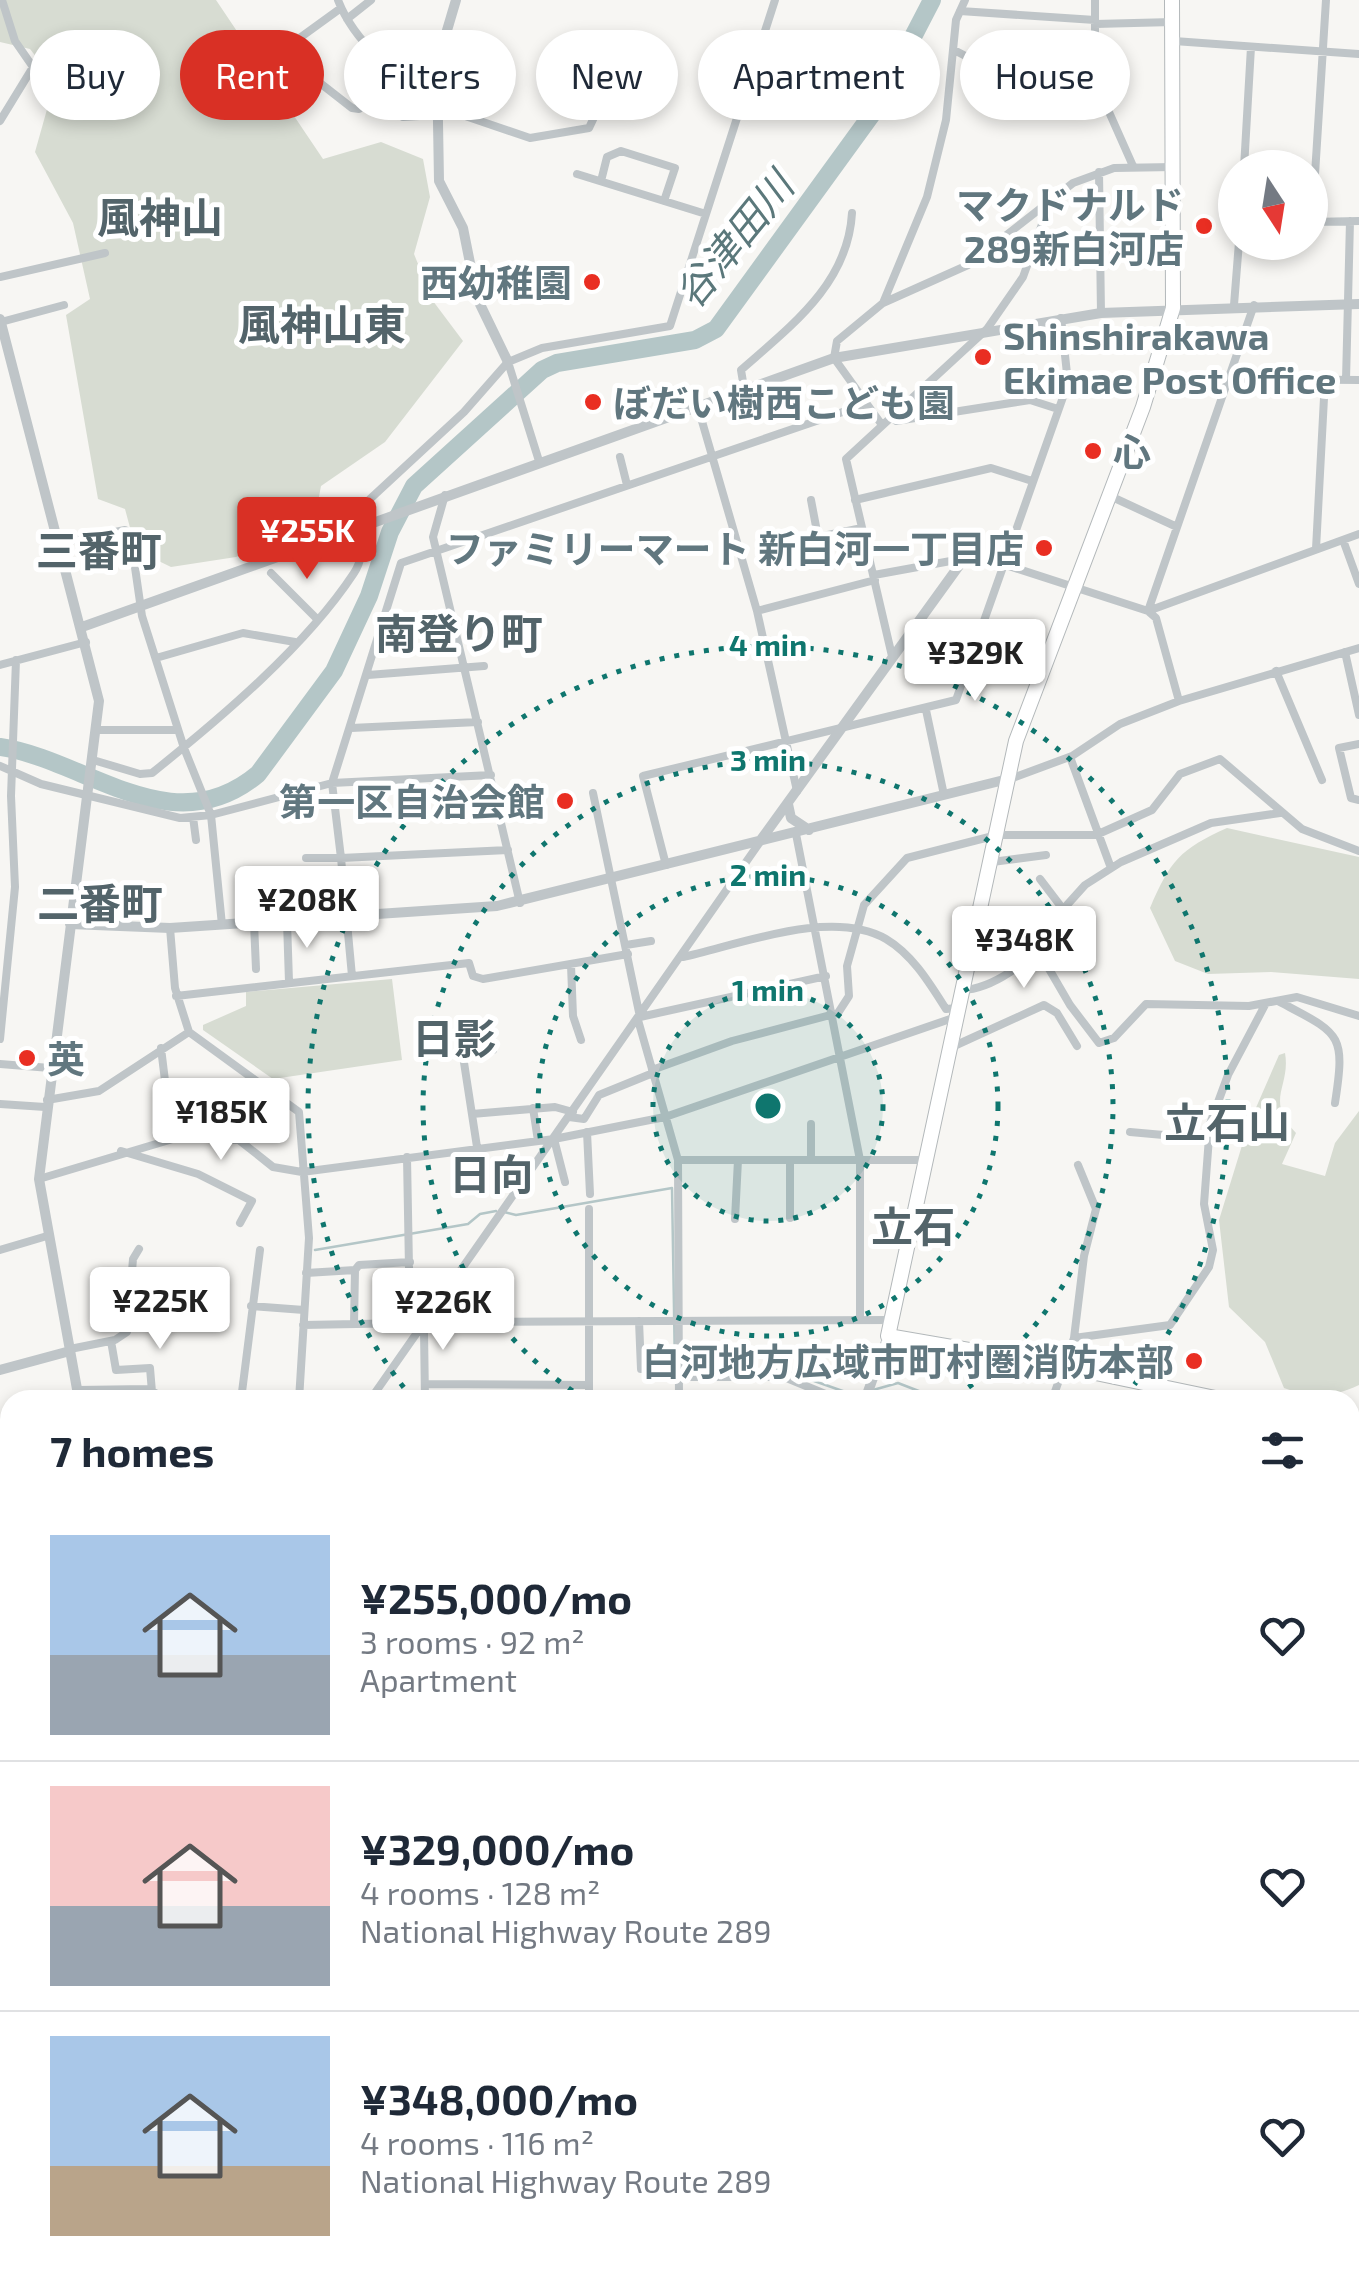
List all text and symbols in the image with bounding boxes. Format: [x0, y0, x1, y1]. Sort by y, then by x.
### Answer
chip: Buy [30, 30, 160, 120]
chip: Rent [180, 30, 324, 120]
chip: Filters [344, 30, 516, 120]
chip: New [536, 30, 678, 120]
chip: Apartment [698, 30, 940, 120]
chip: House [960, 30, 1130, 120]
north arrow [1218, 150, 1328, 260]
map controls [1218, 150, 1328, 260]
water label: 谷津田川 [664, 159, 805, 316]
place label: マクドナルド 289新白河店 [956, 181, 1184, 271]
district label: 風神山 [97, 191, 223, 241]
marker: マクドナルド 289新白河店 [1193, 215, 1215, 237]
place label: 西幼稚園 [420, 259, 572, 305]
marker: 西幼稚園 [581, 271, 603, 293]
district label: 風神山東 [238, 298, 406, 348]
place label: Shinshirakawa Ekimae Post Office [1003, 312, 1336, 402]
marker: Shinshirakawa Ekimae Post Office [972, 346, 994, 368]
place label: ぼだい樹西こども園 [613, 379, 955, 425]
marker: ぼだい樹西こども園 [582, 391, 604, 413]
place label: 心 [1113, 428, 1151, 474]
marker: 心 [1082, 440, 1104, 462]
pin: ¥255K [237, 497, 377, 582]
text: ¥255K [259, 510, 355, 548]
district label: 三番町 [36, 524, 162, 574]
place label: ファミリーマート 新白河一丁目店 [446, 525, 1024, 571]
marker: ファミリーマート 新白河一丁目店 [1033, 537, 1055, 559]
district label: 南登り町 [375, 607, 543, 657]
pin: ¥329K [905, 619, 1045, 704]
text: 4 min [729, 626, 807, 662]
text: ¥329K [926, 632, 1024, 670]
text: 3 min [730, 741, 806, 777]
place label: 第一区自治会館 [279, 778, 545, 824]
marker: 第一区自治会館 [554, 790, 576, 812]
text: 2 min [730, 856, 806, 892]
pin: ¥208K [237, 866, 377, 951]
district label: 二番町 [37, 877, 163, 927]
text: ¥208K [257, 879, 357, 917]
pin: ¥348K [954, 906, 1094, 991]
text: ¥348K [974, 919, 1074, 957]
text: 1 min [732, 971, 804, 1007]
district label: 日影 [412, 1012, 496, 1062]
place label: 英 [47, 1035, 85, 1081]
marker: 英 [16, 1047, 38, 1069]
pin: ¥185K [151, 1078, 291, 1163]
centre of rings [750, 1088, 786, 1124]
text: ¥185K [175, 1091, 267, 1129]
district label: 立石山 [1164, 1096, 1290, 1146]
district label: 日向 [449, 1148, 533, 1198]
district label: 立石 [871, 1200, 955, 1250]
pin: ¥225K [90, 1267, 230, 1352]
pin: ¥226K [373, 1268, 513, 1353]
text: ¥225K [112, 1280, 208, 1318]
text: ¥226K [394, 1281, 492, 1319]
place label: 白河地方広域市町村圏消防本部 [642, 1338, 1174, 1384]
marker: 白河地方広域市町村圏消防本部 [1183, 1350, 1205, 1372]
icon: filters [1255, 1423, 1310, 1478]
text: 7 homes [50, 1425, 214, 1475]
text: ¥255,000/mo [360, 1572, 632, 1622]
icon: home [130, 1575, 250, 1695]
icon: heart [1255, 1608, 1310, 1663]
text: 3 rooms · 92 m² [360, 1622, 585, 1660]
text: Apartment [360, 1660, 517, 1698]
text: ¥329,000/mo [360, 1823, 634, 1873]
icon: home [130, 1826, 250, 1946]
icon: heart [1255, 1859, 1310, 1914]
text: 4 rooms · 128 m² [360, 1873, 600, 1911]
text: National Highway Route 289 [360, 1911, 772, 1949]
text: ¥348,000/mo [360, 2073, 638, 2123]
icon: home [130, 2076, 250, 2196]
icon: heart [1255, 2109, 1310, 2164]
text: 4 rooms · 116 m² [360, 2123, 594, 2161]
text: National Highway Route 289 [360, 2161, 772, 2199]

